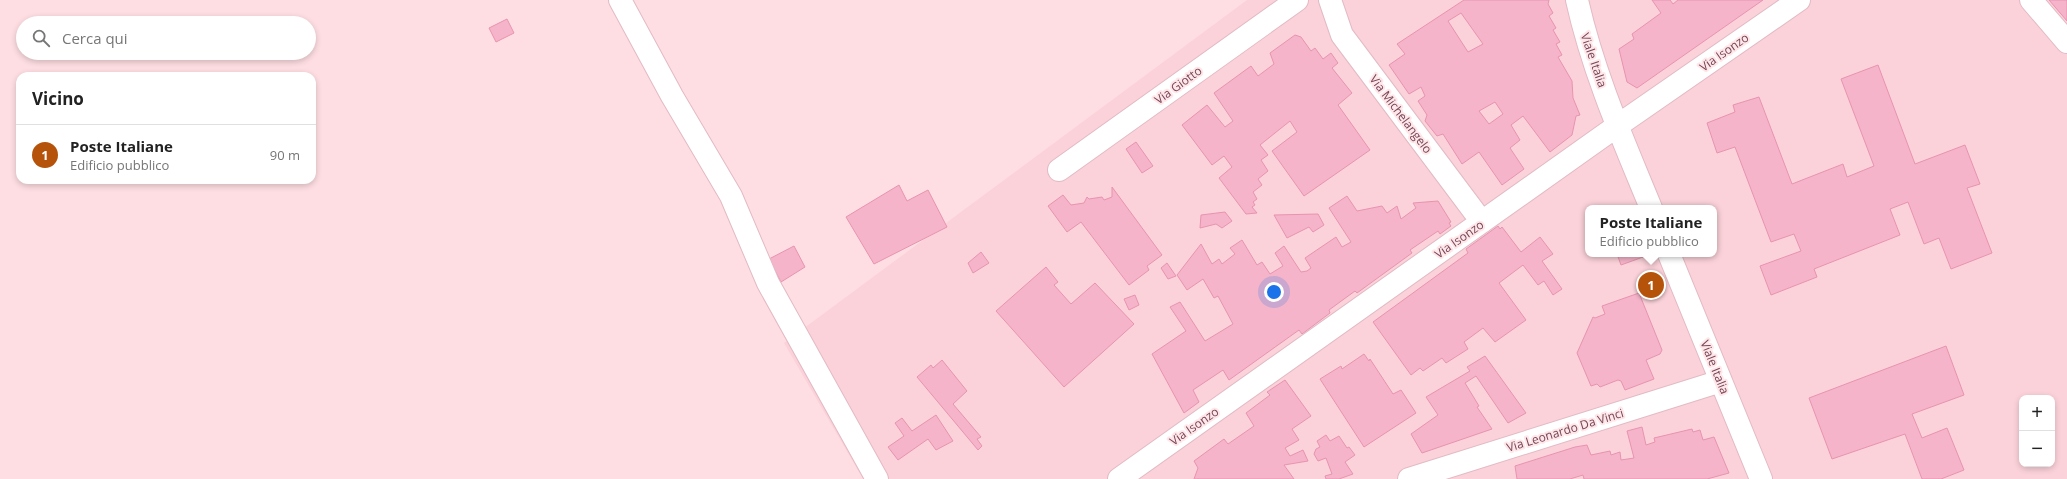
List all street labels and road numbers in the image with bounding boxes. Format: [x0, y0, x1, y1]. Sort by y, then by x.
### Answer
street label: Via Isonzo [1696, 29, 1752, 75]
street label: Viale Italia [1577, 30, 1611, 90]
street label: Via Giotto [1151, 62, 1205, 108]
street label: Via Michelangelo [1366, 71, 1436, 157]
street label: Via Isonzo [1431, 216, 1487, 262]
street label: Viale Italia [1696, 337, 1734, 397]
street label: Via Isonzo [1166, 403, 1222, 449]
street label: Via Leonardo Da Vinci [1504, 404, 1626, 456]

